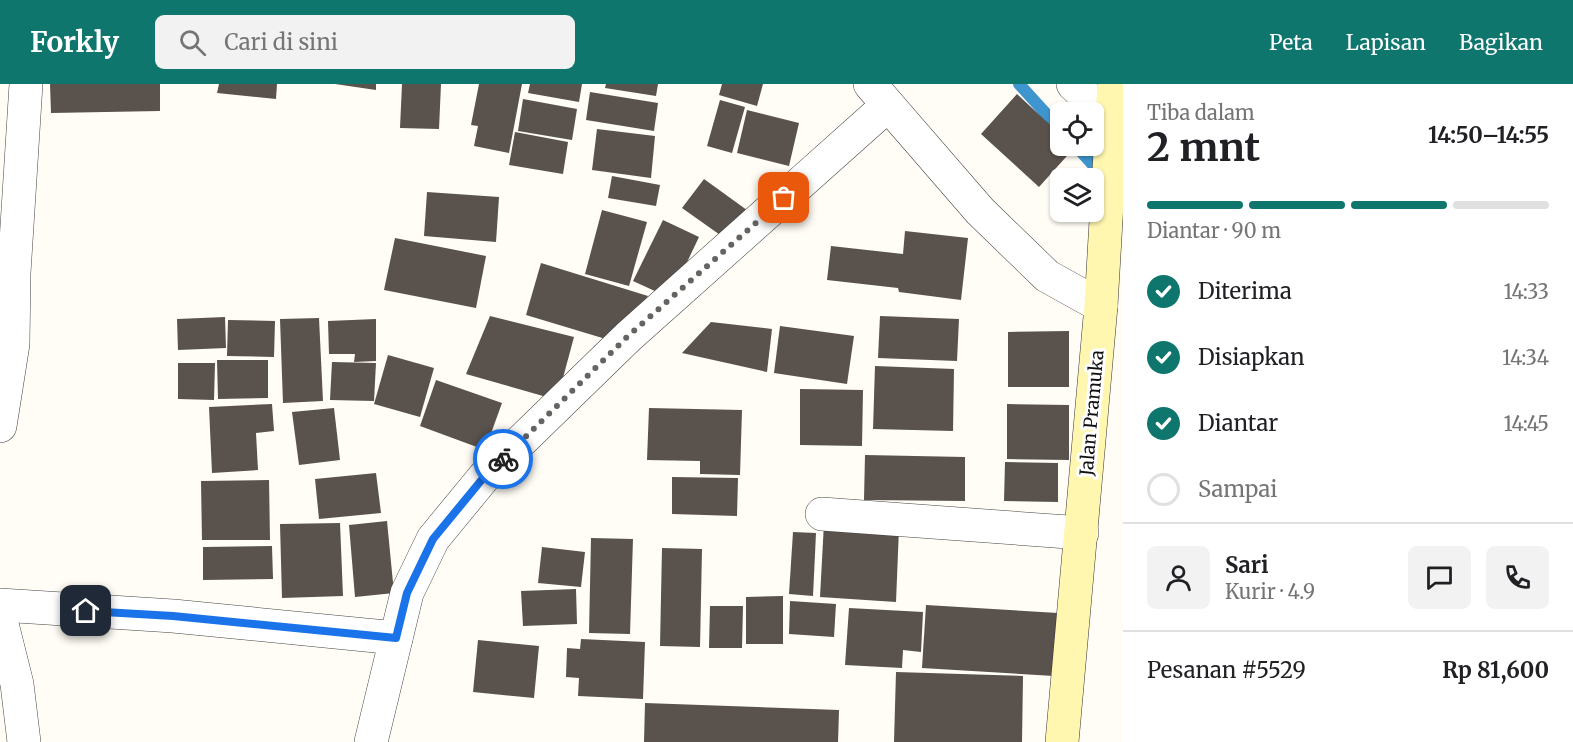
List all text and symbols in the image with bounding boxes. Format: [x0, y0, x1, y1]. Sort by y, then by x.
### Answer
search box [155, 15, 575, 69]
text: Forkly [30, 24, 119, 60]
icon: search [176, 26, 209, 59]
text: Cari di sini [224, 28, 338, 56]
text: Peta [1269, 29, 1313, 56]
text: Lapisan [1346, 29, 1426, 56]
text: Bagikan [1459, 29, 1543, 56]
text: Tiba dalam [1147, 100, 1255, 125]
map controls [1050, 102, 1104, 222]
button: locate [1050, 102, 1104, 156]
text: 14:50–14:55 [1428, 121, 1549, 149]
text: 2 mnt [1147, 123, 1260, 172]
button: layers [1050, 168, 1104, 222]
pin [758, 172, 809, 223]
icon: bag [767, 181, 800, 214]
text: Diantar · 90 m [1147, 218, 1281, 243]
icon: check [1147, 275, 1180, 308]
text: Diterima [1198, 277, 1292, 305]
text: 14:33 [1504, 279, 1549, 304]
icon: check [1147, 341, 1180, 374]
text: Disiapkan [1198, 343, 1304, 371]
text: 14:34 [1502, 345, 1549, 370]
street label: Jalan Pramuka [1074, 349, 1108, 478]
icon: check [1147, 407, 1180, 440]
text: Diantar [1198, 409, 1278, 437]
text: 14:45 [1504, 411, 1549, 436]
courier [473, 429, 533, 489]
icon: bike [487, 443, 520, 476]
text: Sampai [1198, 475, 1277, 503]
button: person [1147, 546, 1210, 609]
button: chat [1408, 546, 1471, 609]
button: phone [1486, 546, 1549, 609]
text: Sari [1225, 551, 1269, 579]
text: Kurir · 4.9 [1225, 579, 1315, 604]
pin [60, 585, 111, 636]
icon: home [69, 594, 102, 627]
text: Pesanan #5529 [1147, 656, 1306, 684]
text: Rp 81,600 [1442, 656, 1549, 684]

